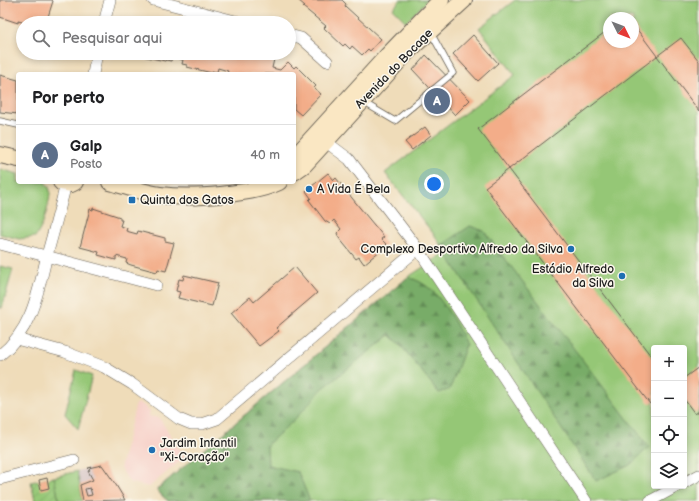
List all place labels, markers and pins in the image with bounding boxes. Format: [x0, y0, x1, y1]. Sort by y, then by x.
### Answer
pin: A [424, 86, 450, 116]
place label: A Vida É Bela [317, 181, 390, 197]
marker: A Vida É Bela [304, 184, 314, 194]
place label: Quinta dos Gatos [140, 193, 234, 208]
marker: Quinta dos Gatos [127, 195, 137, 205]
place label: Complexo Desportivo Alfredo da Silva [361, 242, 563, 257]
marker: Complexo Desportivo Alfredo da Silva [566, 244, 576, 254]
place label: Estádio Alfredo da Silva [532, 262, 614, 291]
marker: Estádio Alfredo da Silva [617, 271, 627, 281]
place label: Jardim Infantil "Xi-Coração" [160, 436, 236, 465]
marker: Jardim Infantil "Xi-Coração" [147, 445, 157, 455]

